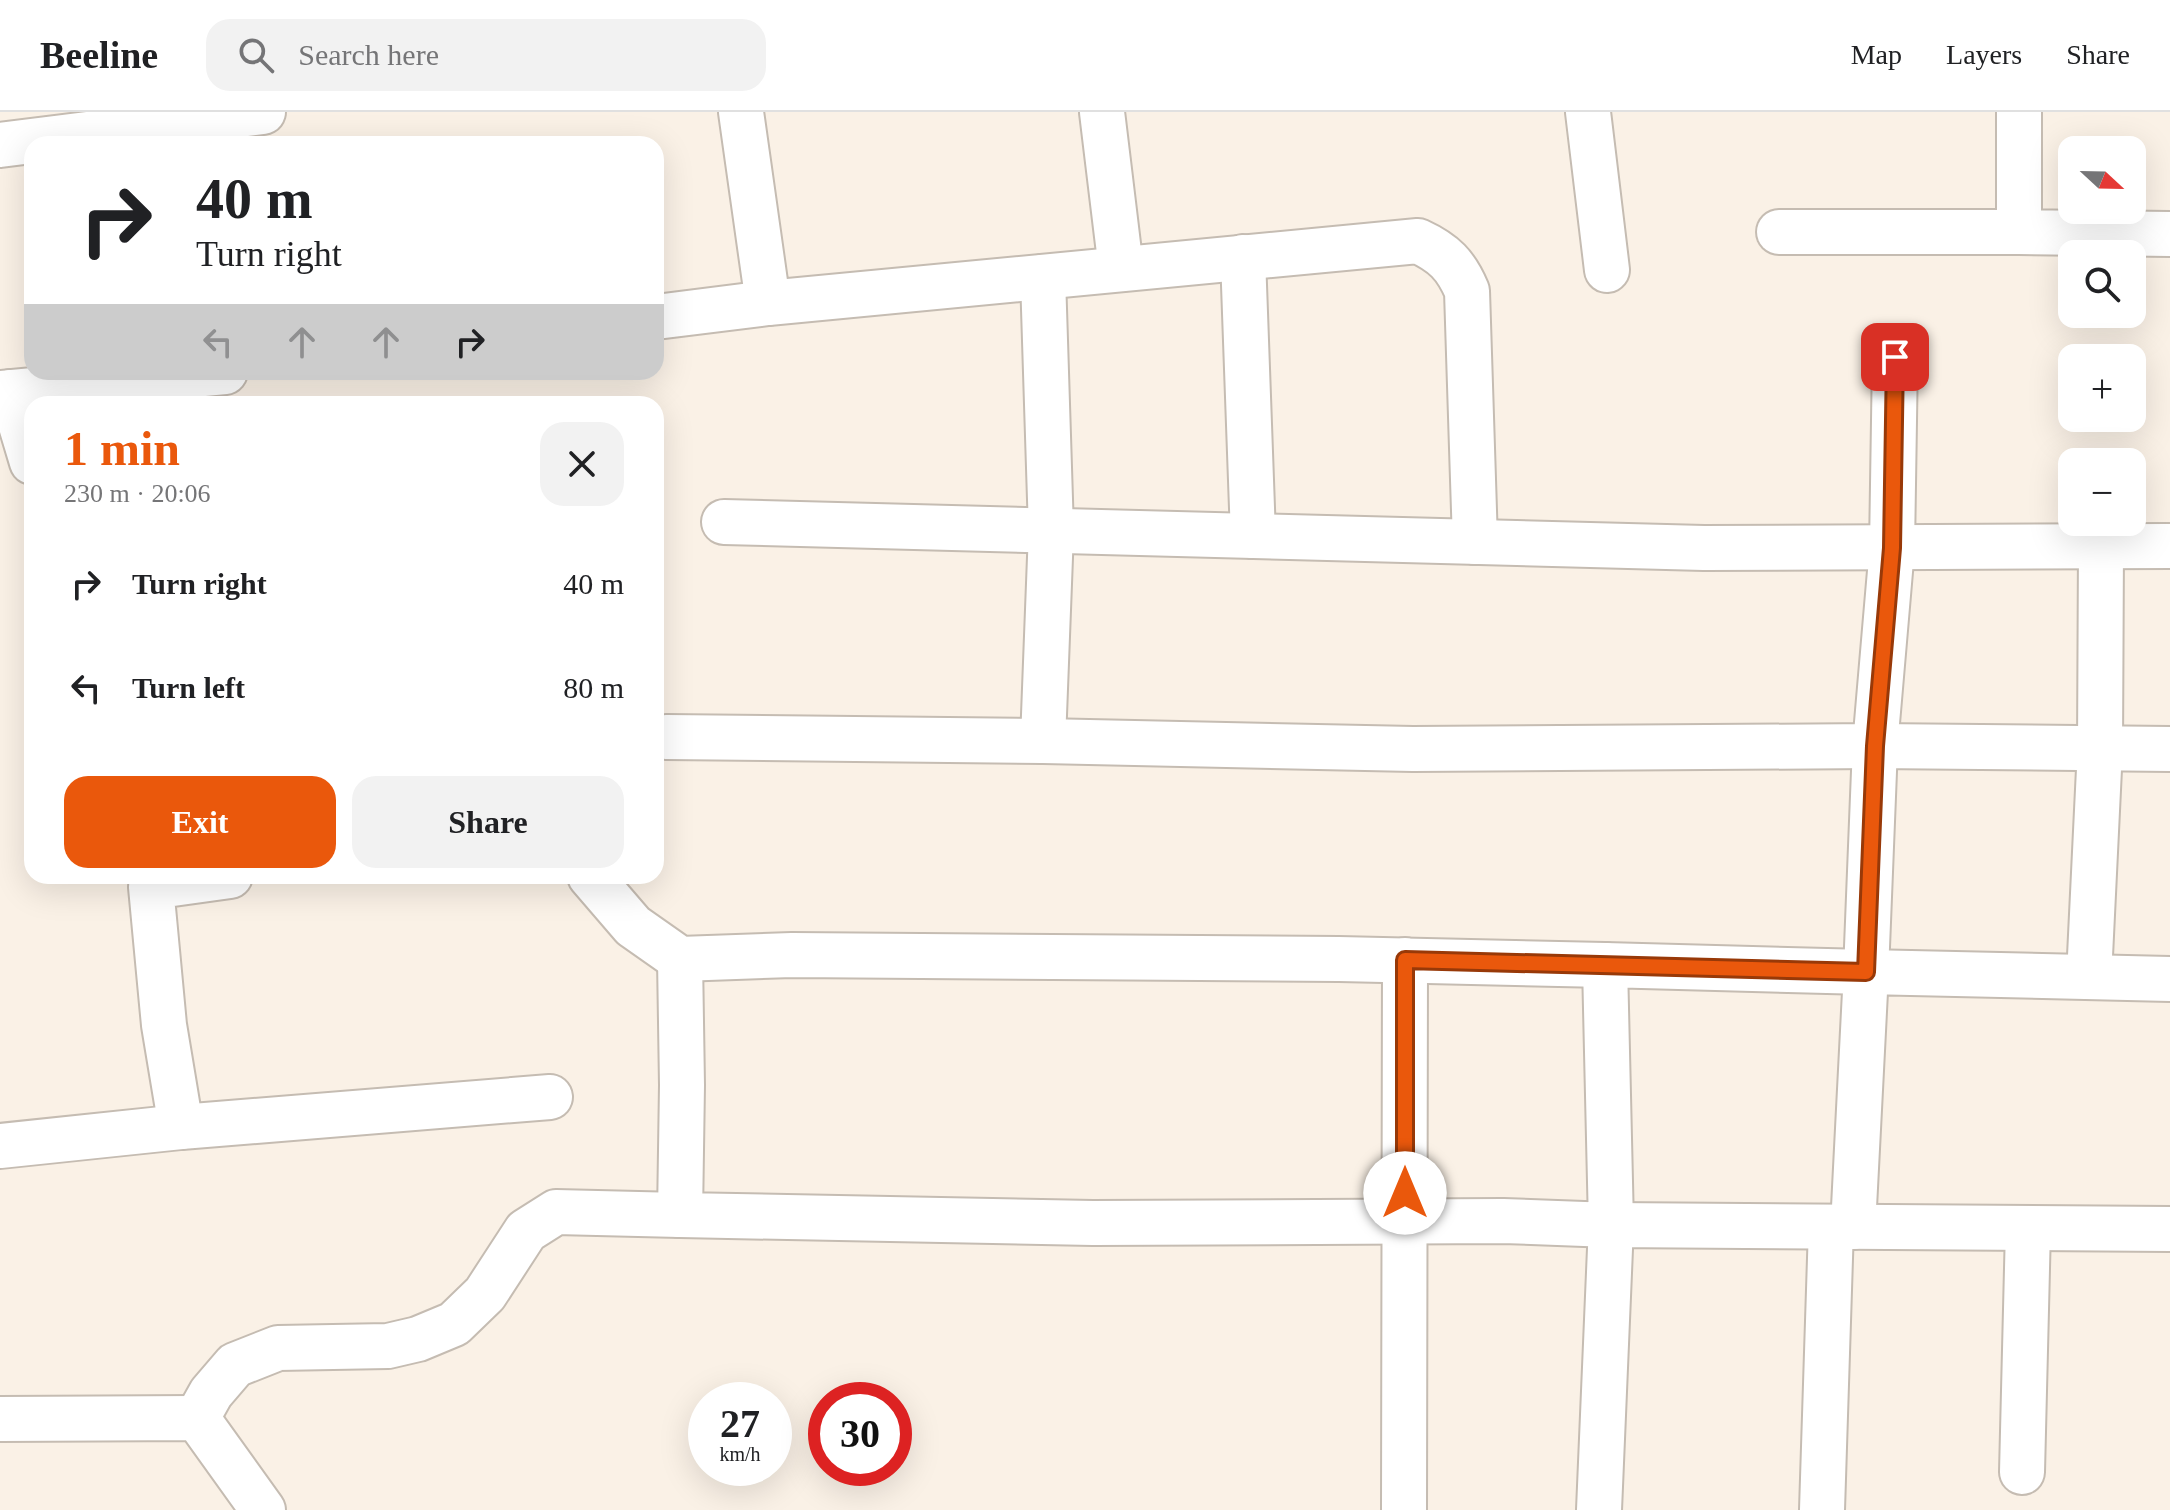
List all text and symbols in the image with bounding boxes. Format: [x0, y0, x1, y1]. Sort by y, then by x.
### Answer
search box [206, 19, 766, 91]
icon: search [234, 33, 278, 77]
text: Beeline [40, 34, 158, 76]
text: Search here [298, 38, 439, 71]
text: Map [1851, 39, 1902, 70]
text: Layers [1946, 39, 2022, 70]
text: Share [2066, 39, 2130, 70]
north arrow [2058, 136, 2146, 224]
map controls [2058, 136, 2146, 536]
icon: right [64, 168, 168, 272]
text: 40 m [196, 168, 313, 230]
text: Turn right [196, 234, 342, 274]
button: search [2058, 240, 2146, 328]
icon: left [196, 320, 240, 364]
icon: ahead [280, 320, 324, 364]
icon: ahead [364, 320, 408, 364]
icon: right [448, 320, 492, 364]
pin [1861, 323, 1929, 391]
icon: arrive [1873, 335, 1917, 379]
button: + [2058, 344, 2146, 432]
text: 1 min [64, 422, 180, 475]
button: close [540, 422, 624, 506]
button: − [2058, 448, 2146, 536]
text: 230 m · 20:06 [64, 479, 211, 508]
icon: right [64, 562, 108, 606]
text: Turn right [132, 567, 267, 600]
text: 40 m [563, 567, 624, 600]
icon: left [64, 666, 108, 710]
text: Turn left [132, 671, 245, 704]
text: 80 m [563, 671, 624, 704]
button: Exit [64, 776, 336, 868]
button: Share [352, 776, 624, 868]
position arrow [1363, 1151, 1447, 1235]
speed limit sign: 30 [808, 1382, 912, 1486]
text: 27 [720, 1401, 760, 1446]
text: km/h [719, 1443, 761, 1465]

